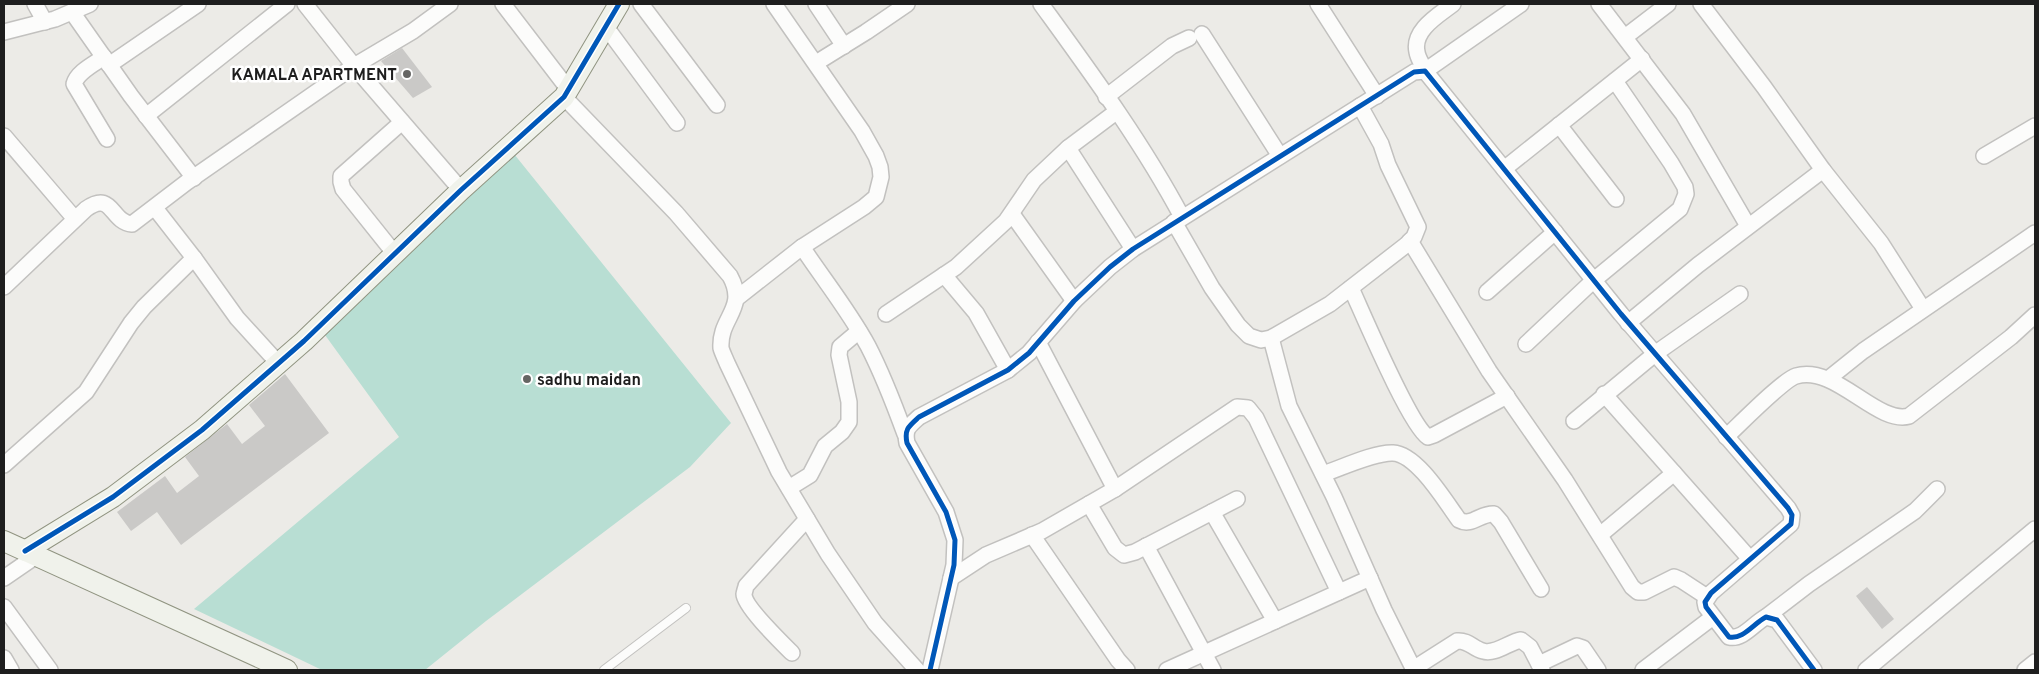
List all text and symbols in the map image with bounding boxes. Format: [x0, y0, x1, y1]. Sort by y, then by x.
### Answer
place label: KAMALA APARTMENT [231, 66, 397, 86]
marker: KAMALA APARTMENT [401, 68, 413, 80]
place label: sadhu maidan [537, 371, 641, 391]
marker: sadhu maidan [521, 373, 533, 385]

